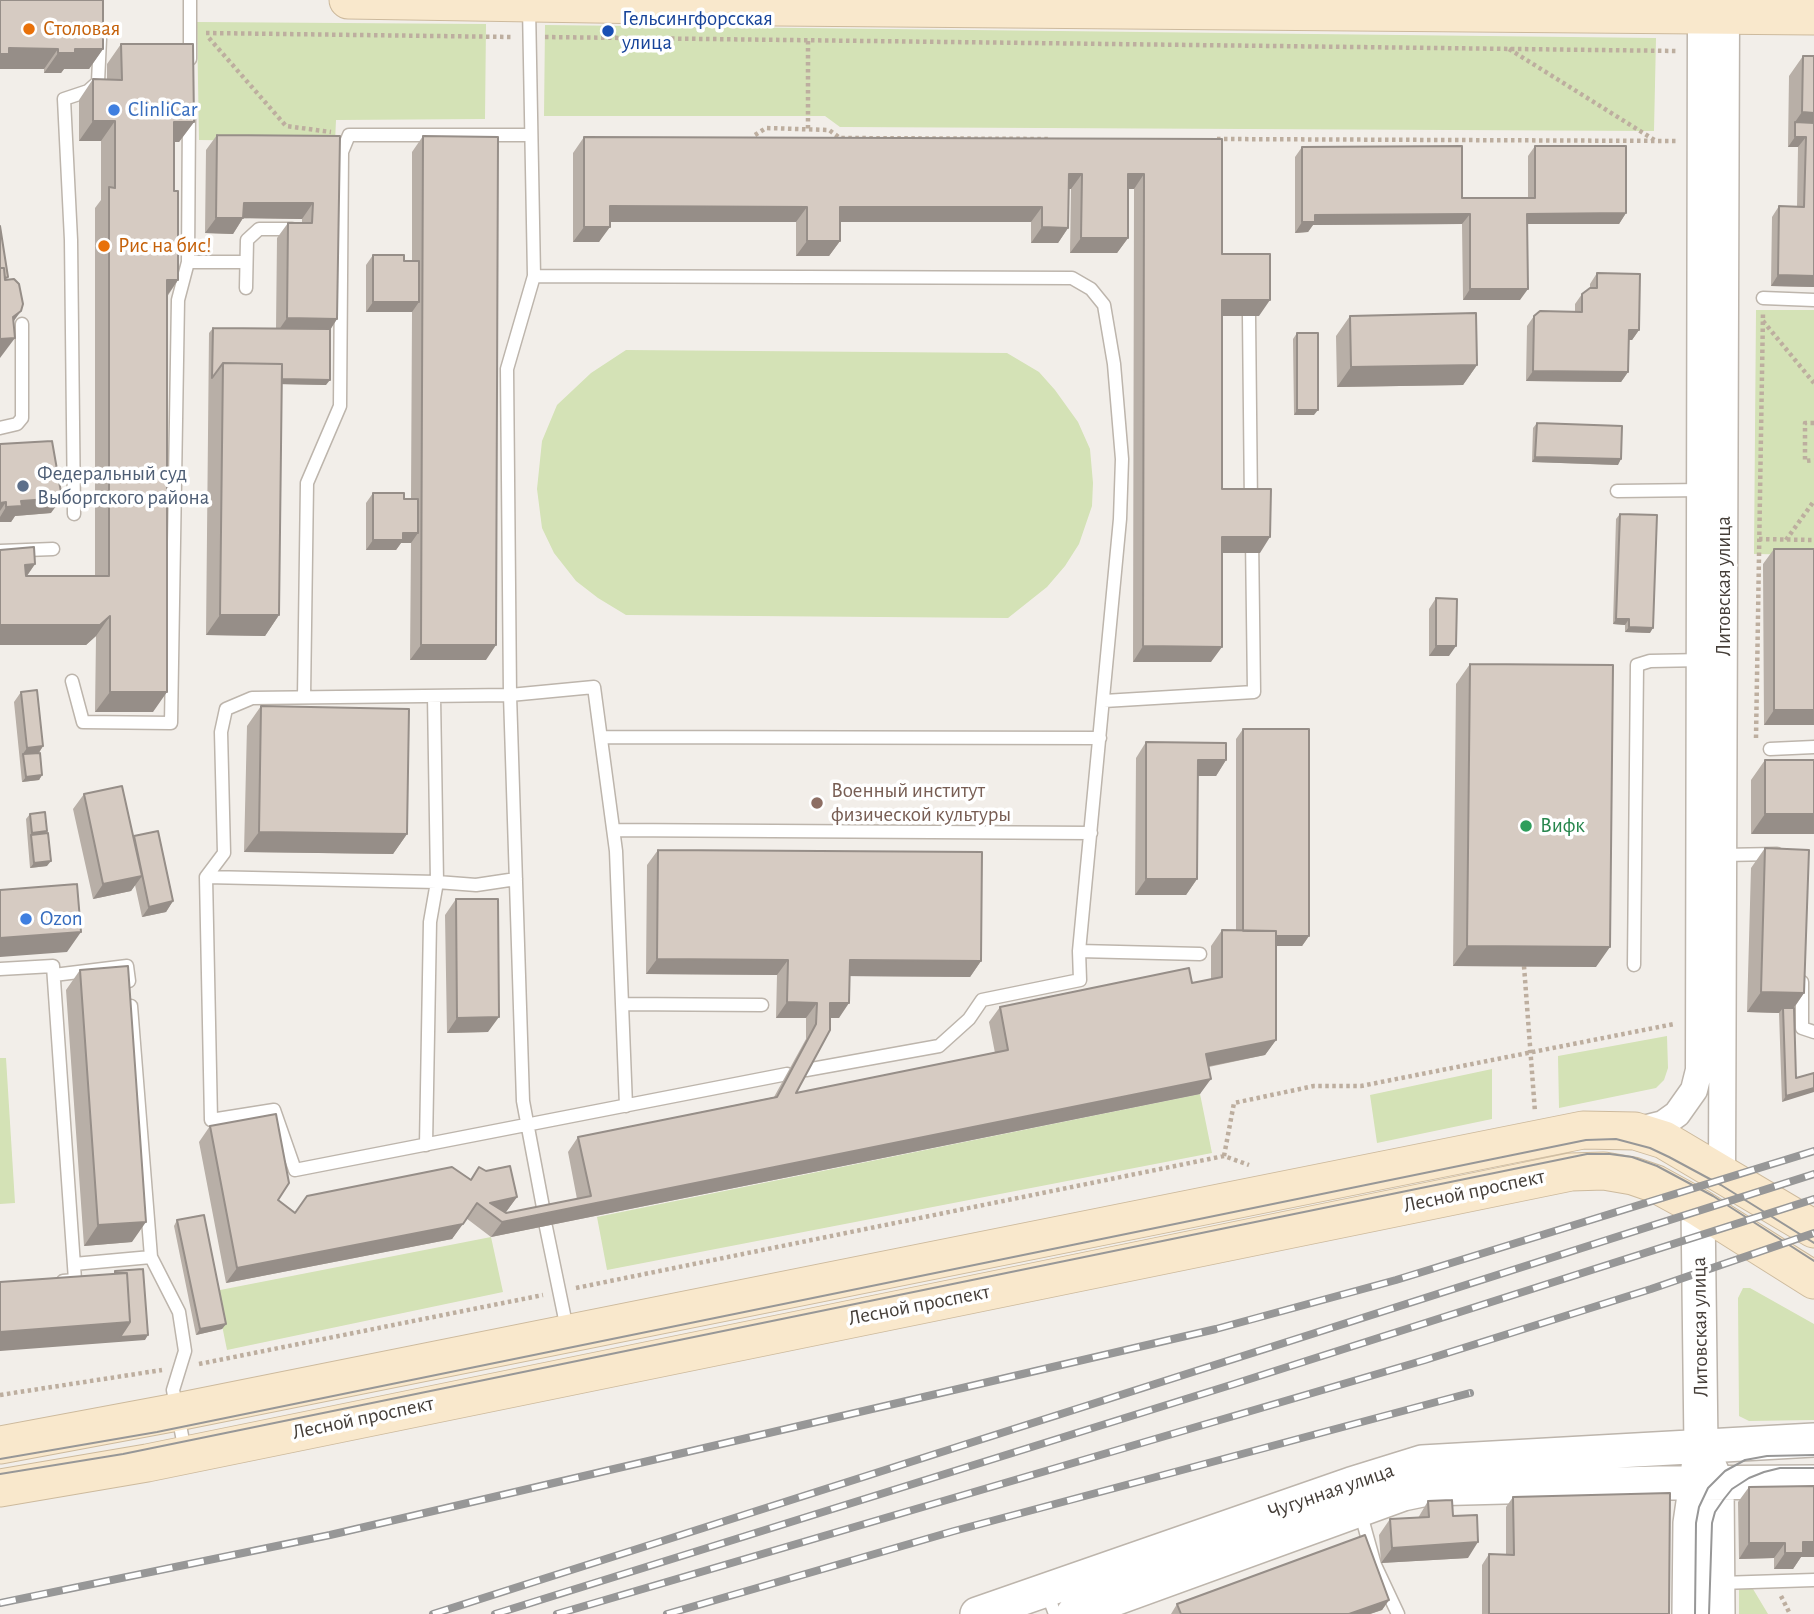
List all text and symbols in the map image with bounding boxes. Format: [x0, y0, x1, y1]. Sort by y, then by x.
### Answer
place label: Гельсингфорсская улица [622, 6, 773, 56]
place label: Столовая [43, 16, 120, 42]
marker: Столовая [21, 21, 37, 37]
marker: Гельсингфорсская улица [600, 23, 616, 39]
place label: ClinliCar [128, 97, 197, 123]
marker: ClinliCar [106, 102, 122, 118]
place label: Рис на бис! [118, 233, 212, 259]
marker: Рис на бис! [96, 238, 112, 254]
place label: Федеральный суд Выборгского района [37, 461, 209, 511]
marker: Федеральный суд Выборгского района [15, 478, 31, 494]
street label: Литовская улица [1711, 516, 1737, 656]
place label: Военный институт физической культуры [831, 778, 1011, 828]
marker: Военный институт физической культуры [809, 795, 825, 811]
place label: Вифк [1540, 813, 1585, 839]
marker: Вифк [1518, 818, 1534, 834]
place label: Ozon [40, 906, 83, 932]
marker: Ozon [18, 911, 34, 927]
street label: Лесной проспект [1401, 1164, 1547, 1218]
street label: Литовская улица [1686, 1257, 1714, 1397]
street label: Лесной проспект [846, 1279, 992, 1331]
street label: Лесной проспект [290, 1391, 436, 1445]
street label: Чугунная улица [1265, 1458, 1397, 1524]

